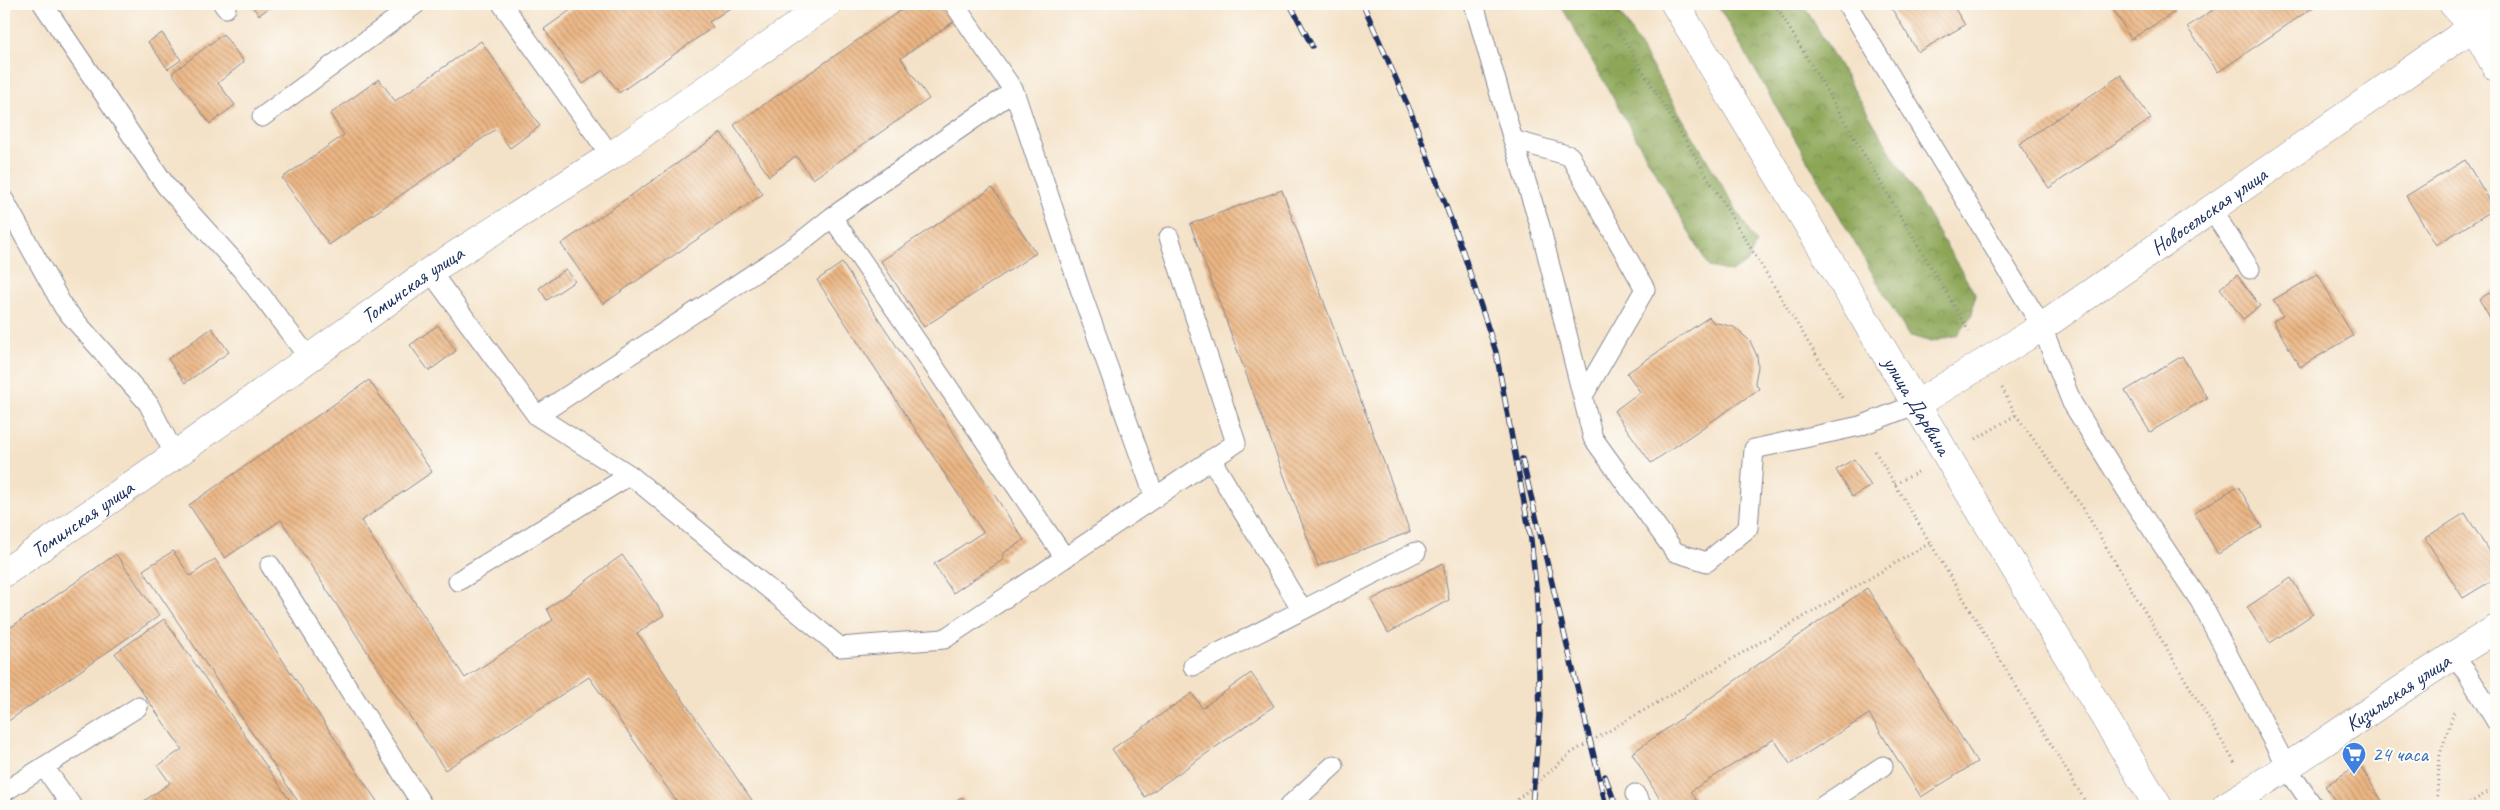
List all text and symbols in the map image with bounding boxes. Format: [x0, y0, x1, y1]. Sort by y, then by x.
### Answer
street label: Новосельская улица [2146, 161, 2273, 260]
street label: Томинская улица [356, 239, 470, 329]
street label: улица Дарвина [1876, 350, 1958, 462]
street label: Томинская улица [26, 474, 140, 564]
street label: Кизильская улица [2340, 647, 2457, 737]
supermarket icon: 24 часа [2341, 741, 2367, 775]
place label: 24 часа [2372, 741, 2429, 767]

